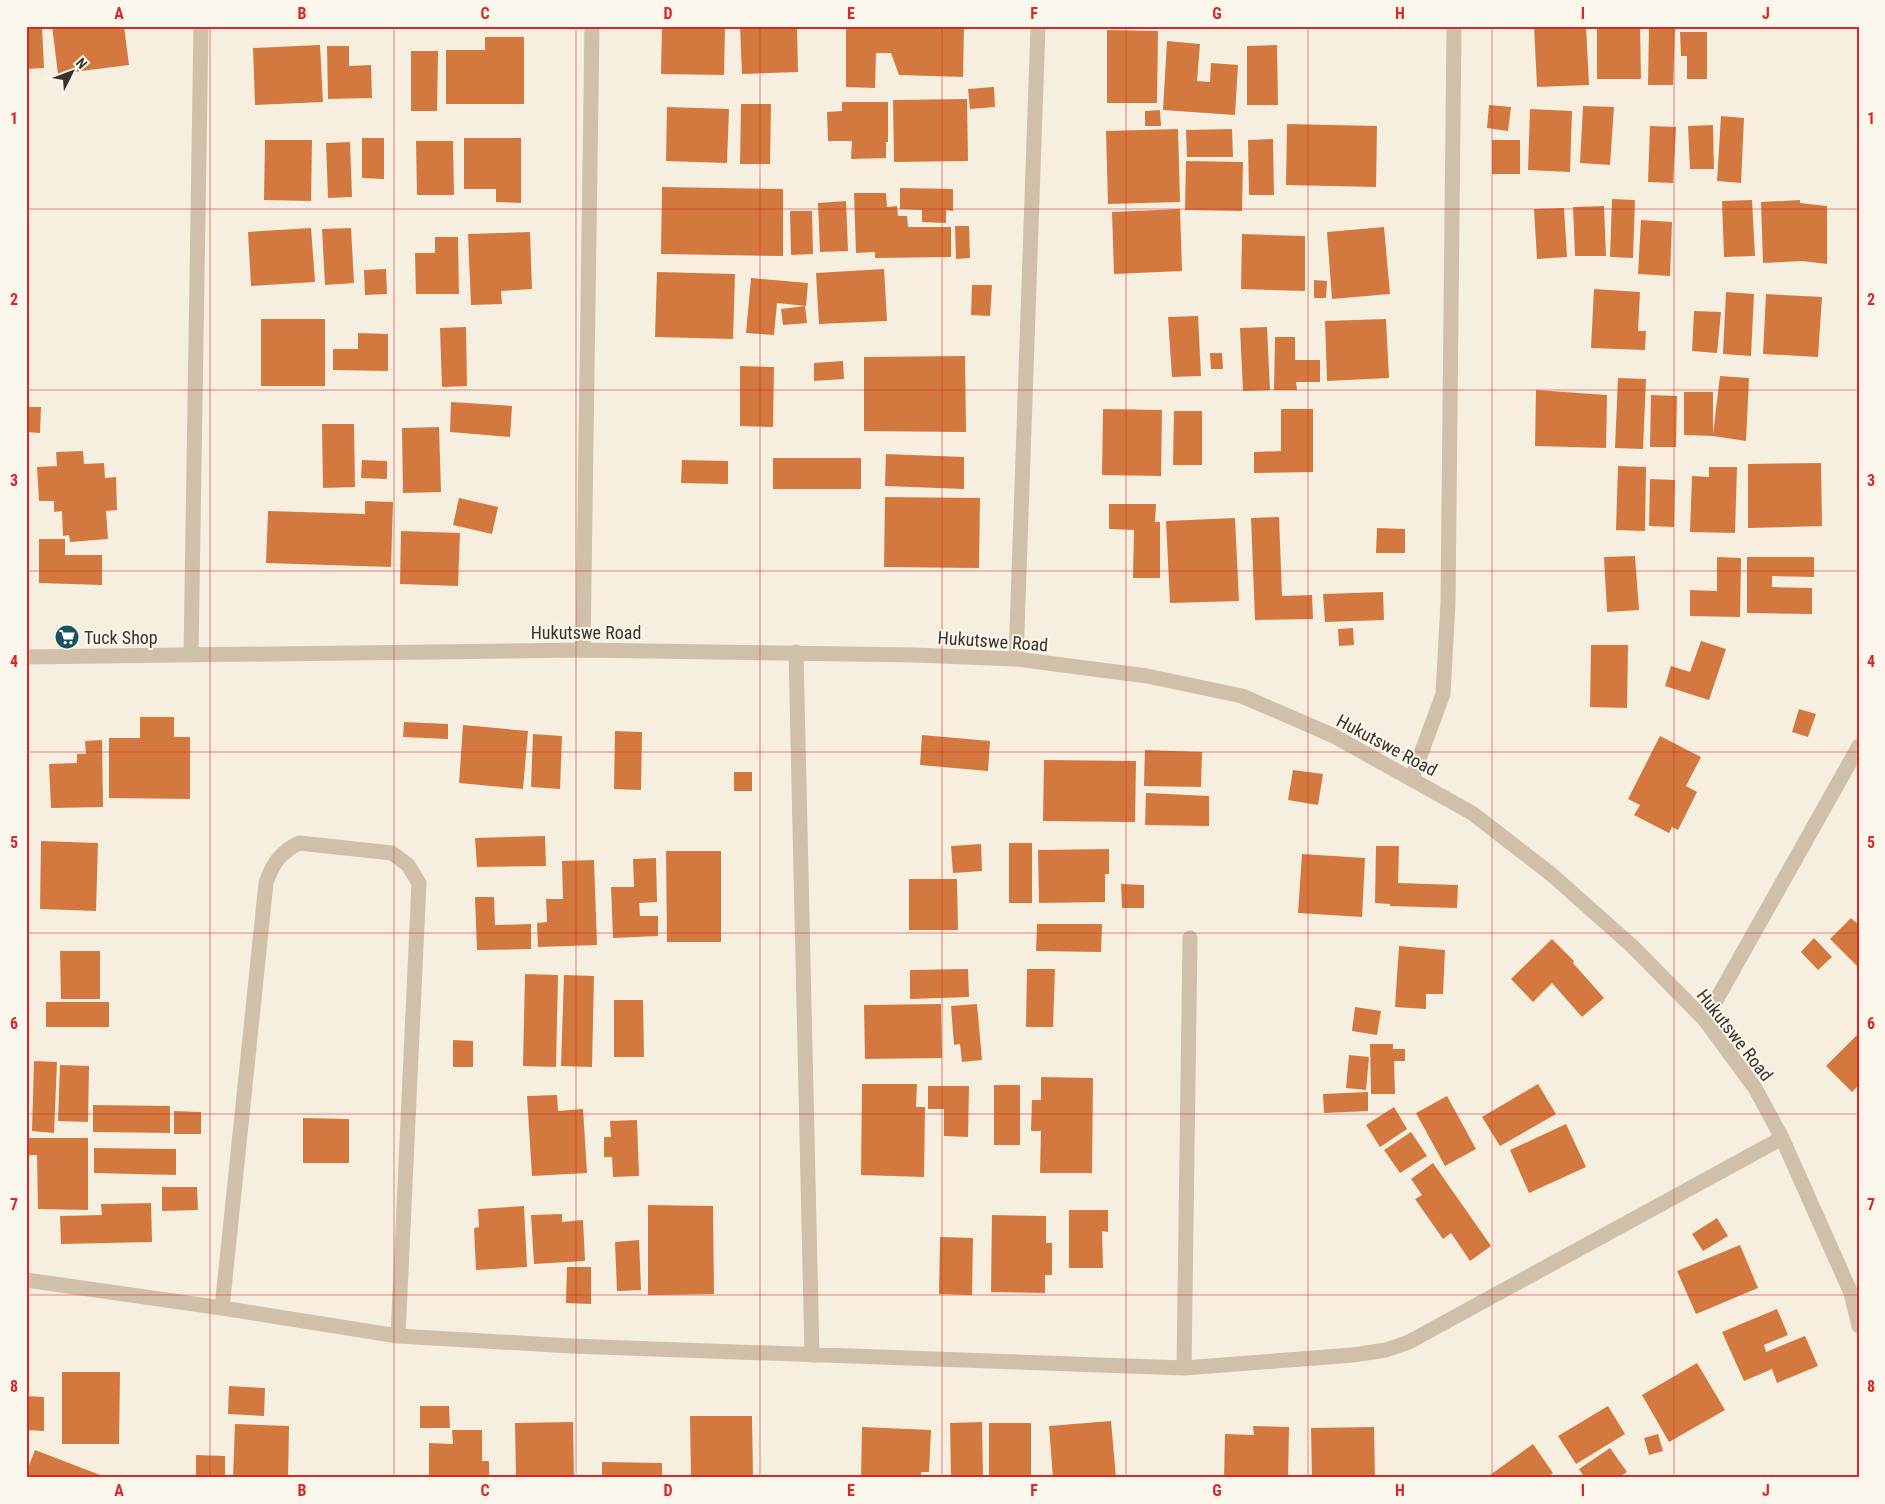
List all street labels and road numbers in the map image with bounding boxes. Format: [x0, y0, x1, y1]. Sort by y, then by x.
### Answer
street label: Hukutswe Road [531, 622, 641, 643]
street label: Hukutswe Road [937, 627, 1049, 655]
street label: Hukutswe Road [1333, 710, 1441, 780]
street label: Hukutswe Road [1693, 985, 1777, 1085]

